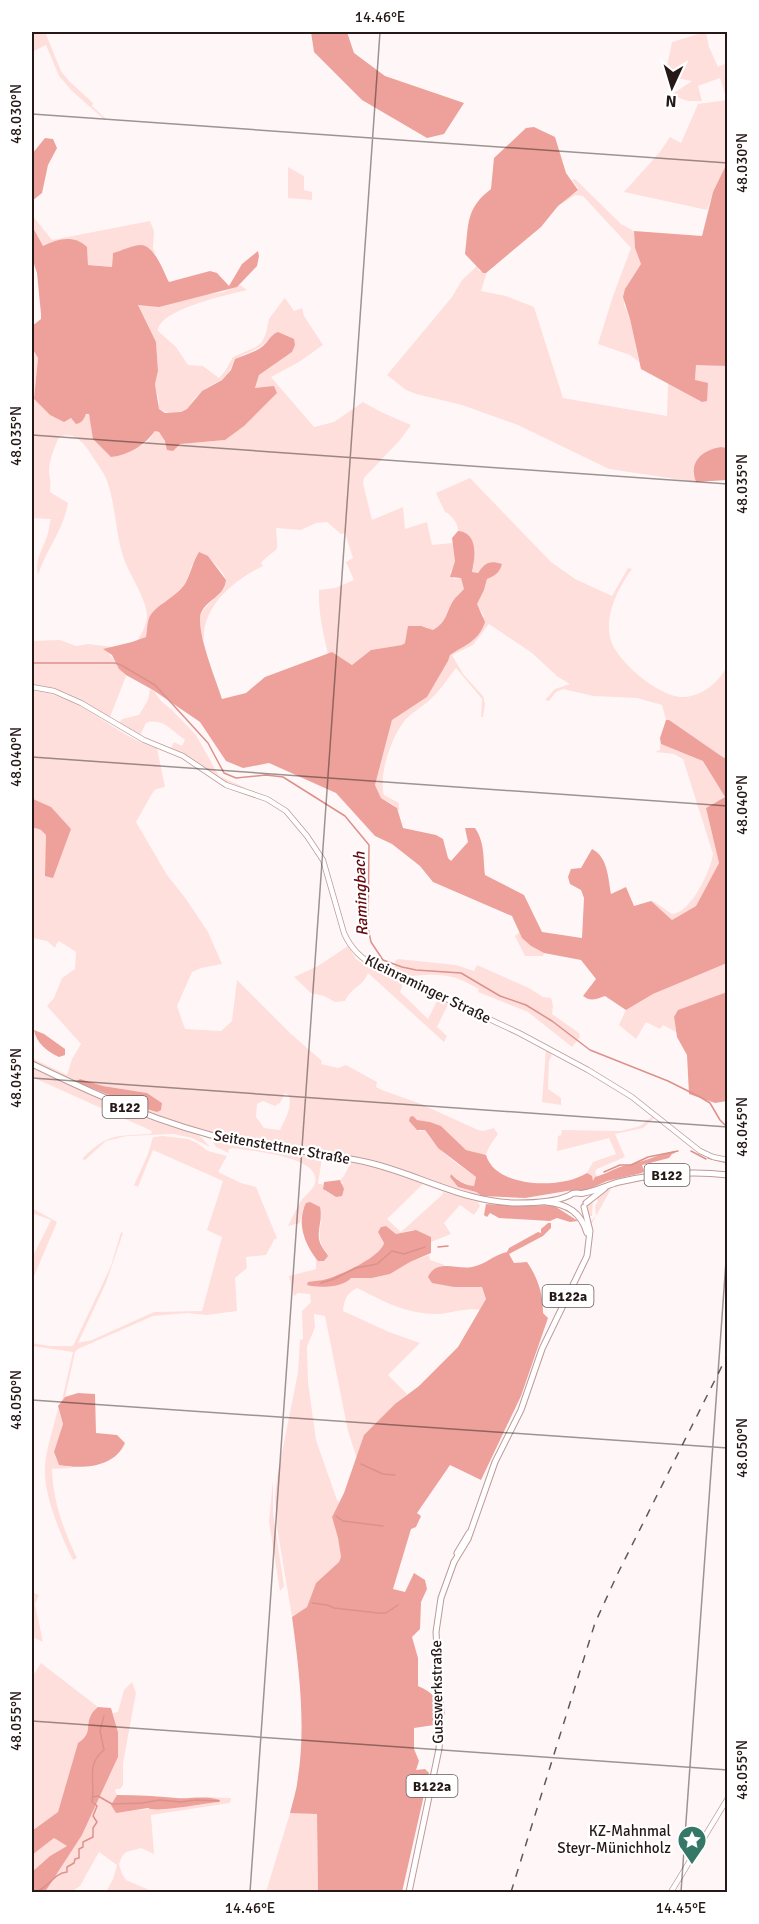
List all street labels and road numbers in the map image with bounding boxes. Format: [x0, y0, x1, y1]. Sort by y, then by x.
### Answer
street label: Kleinraminger Straße [362, 951, 494, 1027]
road number: B122 [102, 1096, 148, 1118]
street label: Seitenstettner Straße [212, 1126, 352, 1168]
road number: B122 [644, 1164, 690, 1186]
road number: B122a [542, 1285, 594, 1307]
street label: Gusswerkstraße [427, 1640, 447, 1744]
road number: B122a [406, 1775, 458, 1797]

